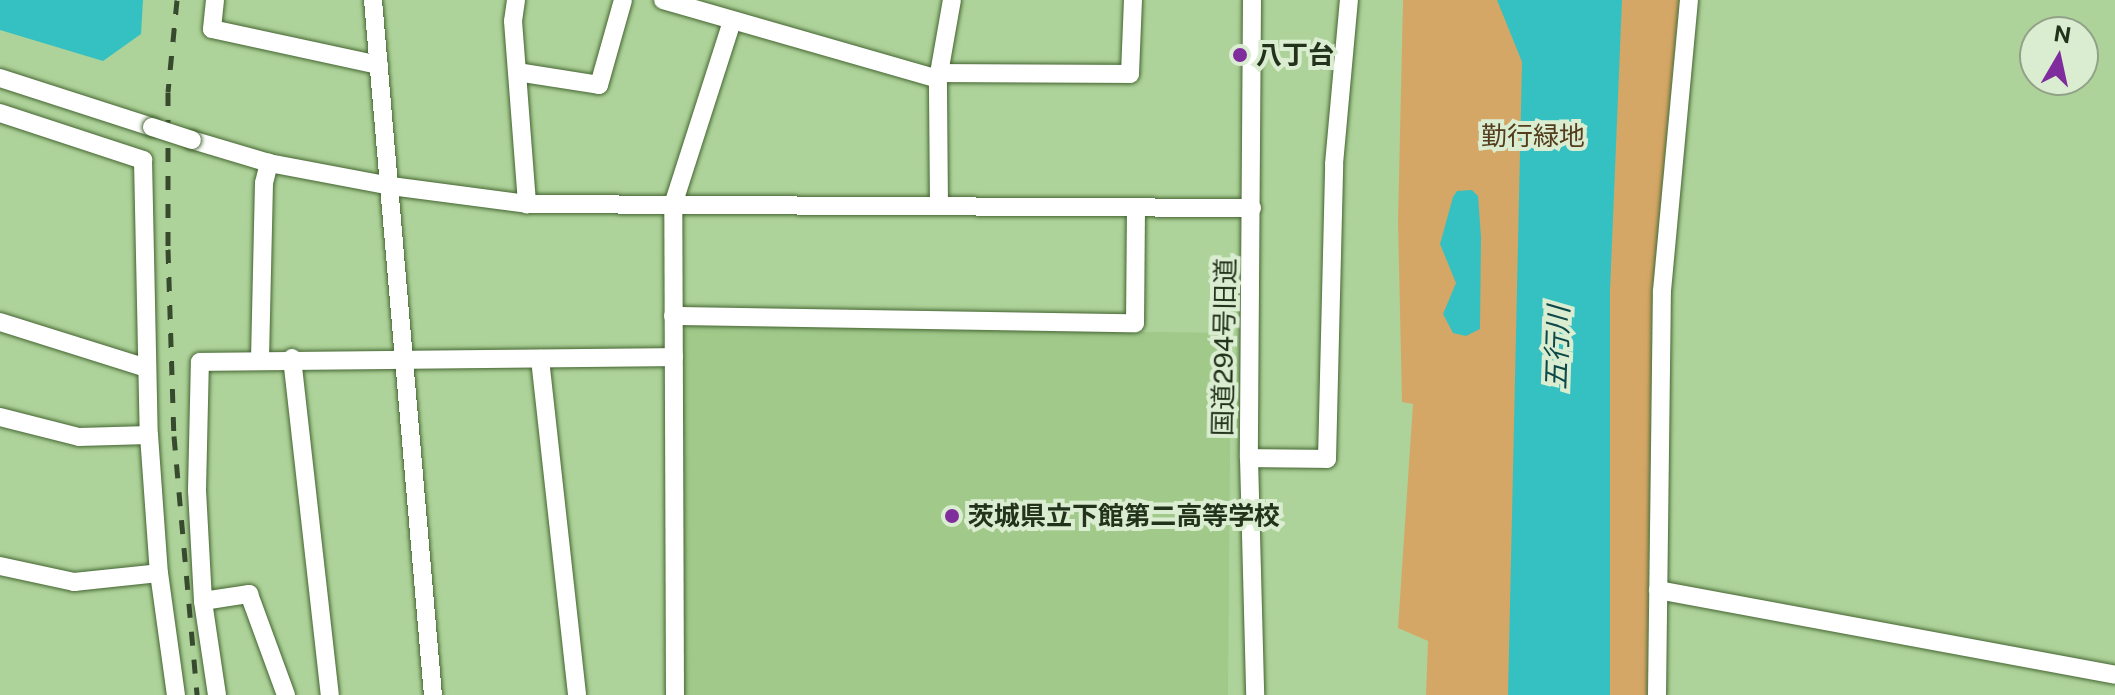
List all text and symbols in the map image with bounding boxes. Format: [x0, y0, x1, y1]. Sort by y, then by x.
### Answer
north arrow [2019, 16, 2099, 96]
text: N [2052, 20, 2073, 48]
place label: 八丁台 [1256, 39, 1334, 71]
marker: 八丁台 [1231, 46, 1249, 64]
park label: 勤行緑地 [1481, 120, 1585, 152]
street label: 国道294号旧道 [1207, 258, 1241, 436]
water label: 五行川 [1539, 305, 1575, 391]
place label: 茨城県立下館第二高等学校 [968, 500, 1280, 532]
marker: 茨城県立下館第二高等学校 [943, 507, 961, 525]

